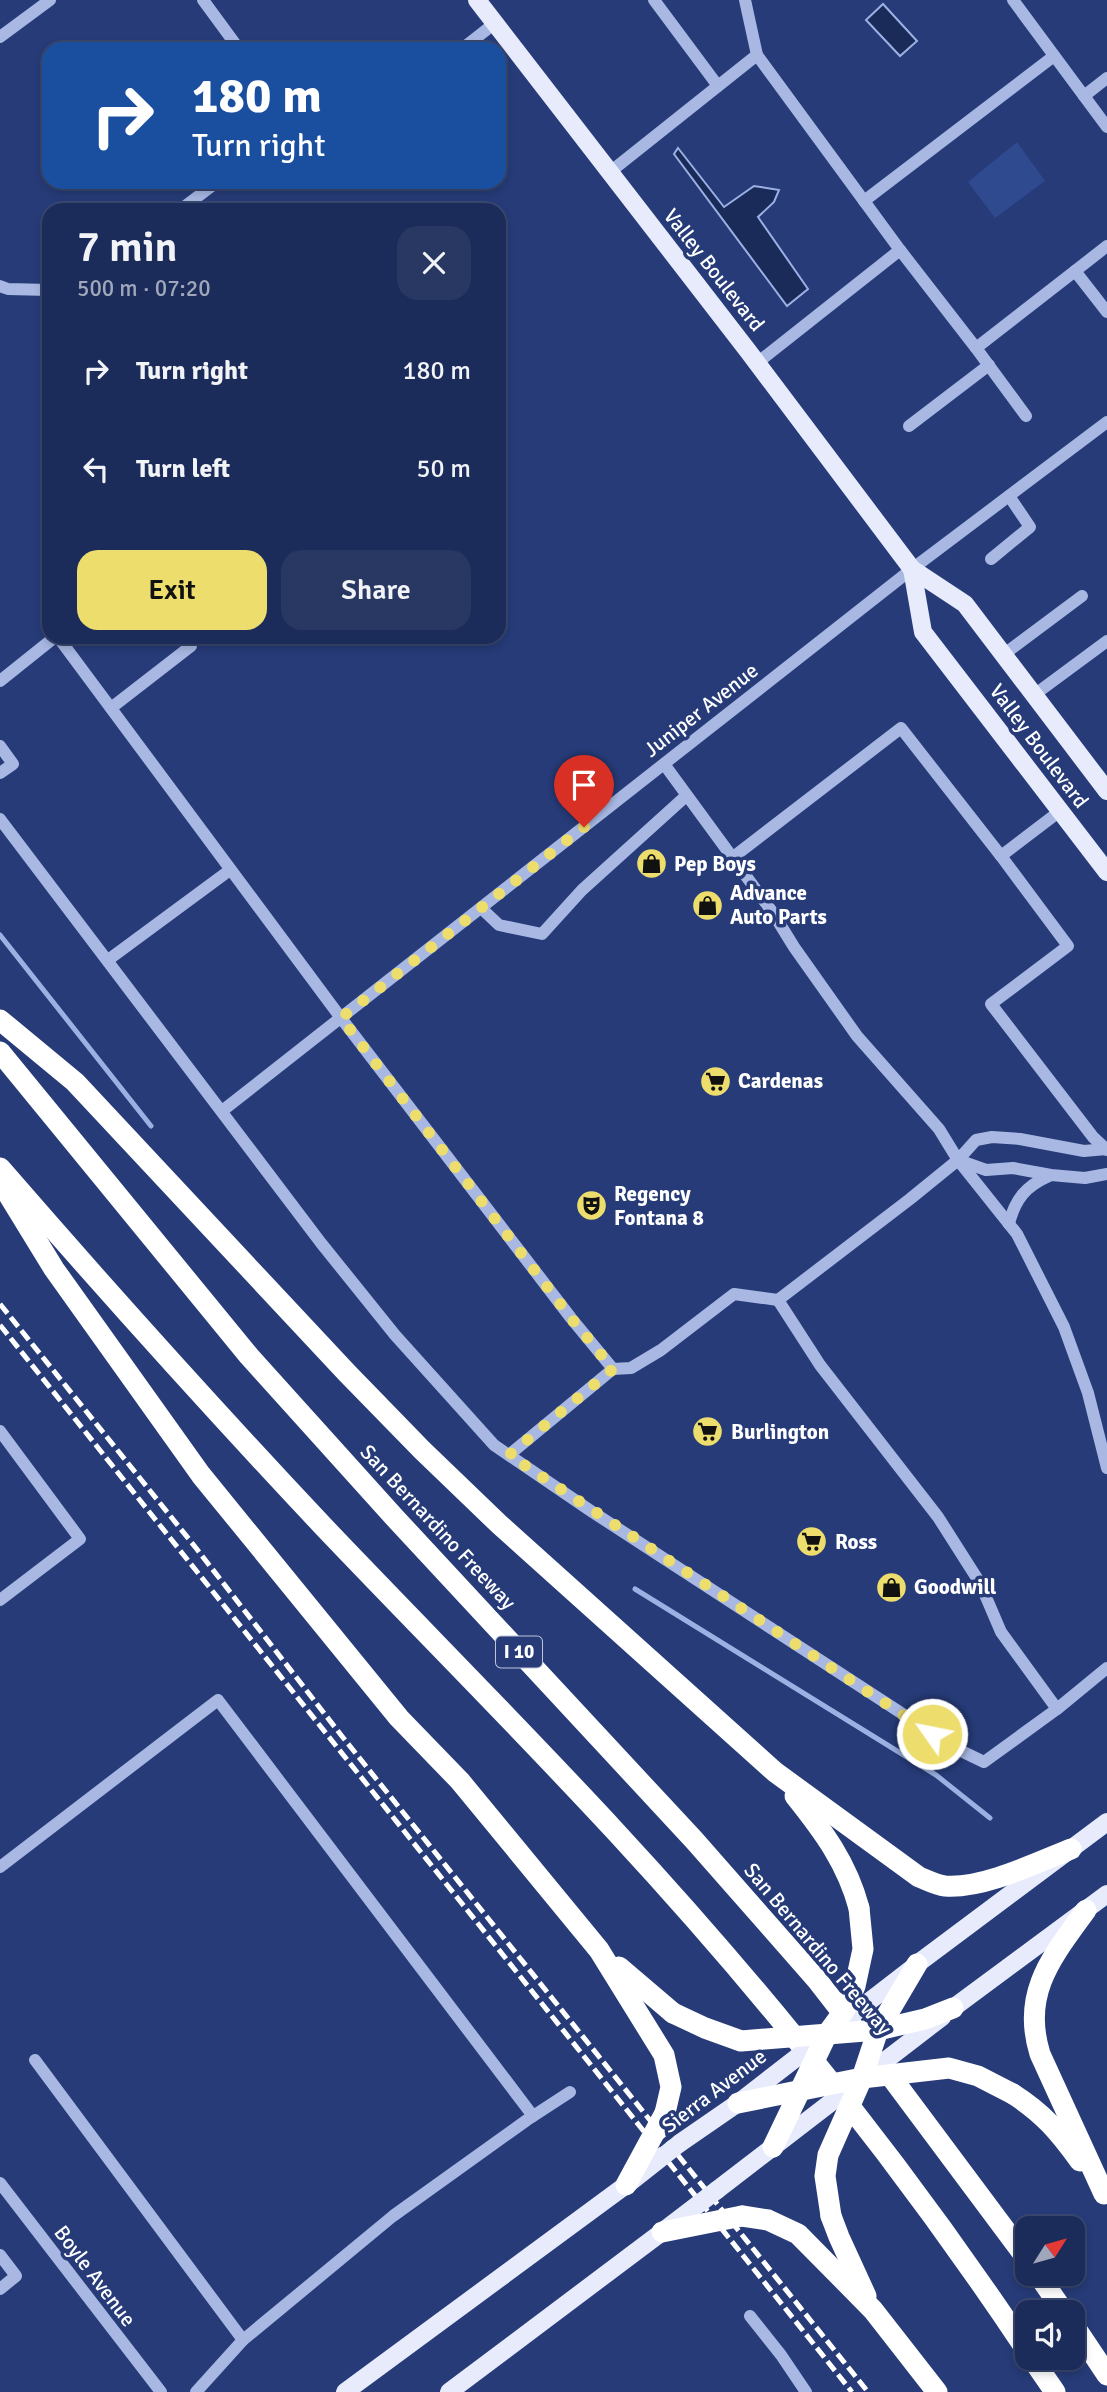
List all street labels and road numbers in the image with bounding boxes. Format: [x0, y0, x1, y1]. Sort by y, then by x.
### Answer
street label: Valley Boulevard [658, 203, 770, 337]
street label: Juniper Avenue [639, 657, 763, 763]
street label: Valley Boulevard [984, 679, 1094, 813]
street label: San Bernardino Freeway [355, 1439, 521, 1615]
road number: I 10 [496, 1636, 542, 1668]
street label: San Bernardino Freeway [738, 1858, 898, 2040]
street label: Sierra Avenue [657, 2043, 771, 2139]
street label: Boyle Avenue [49, 2220, 141, 2332]

